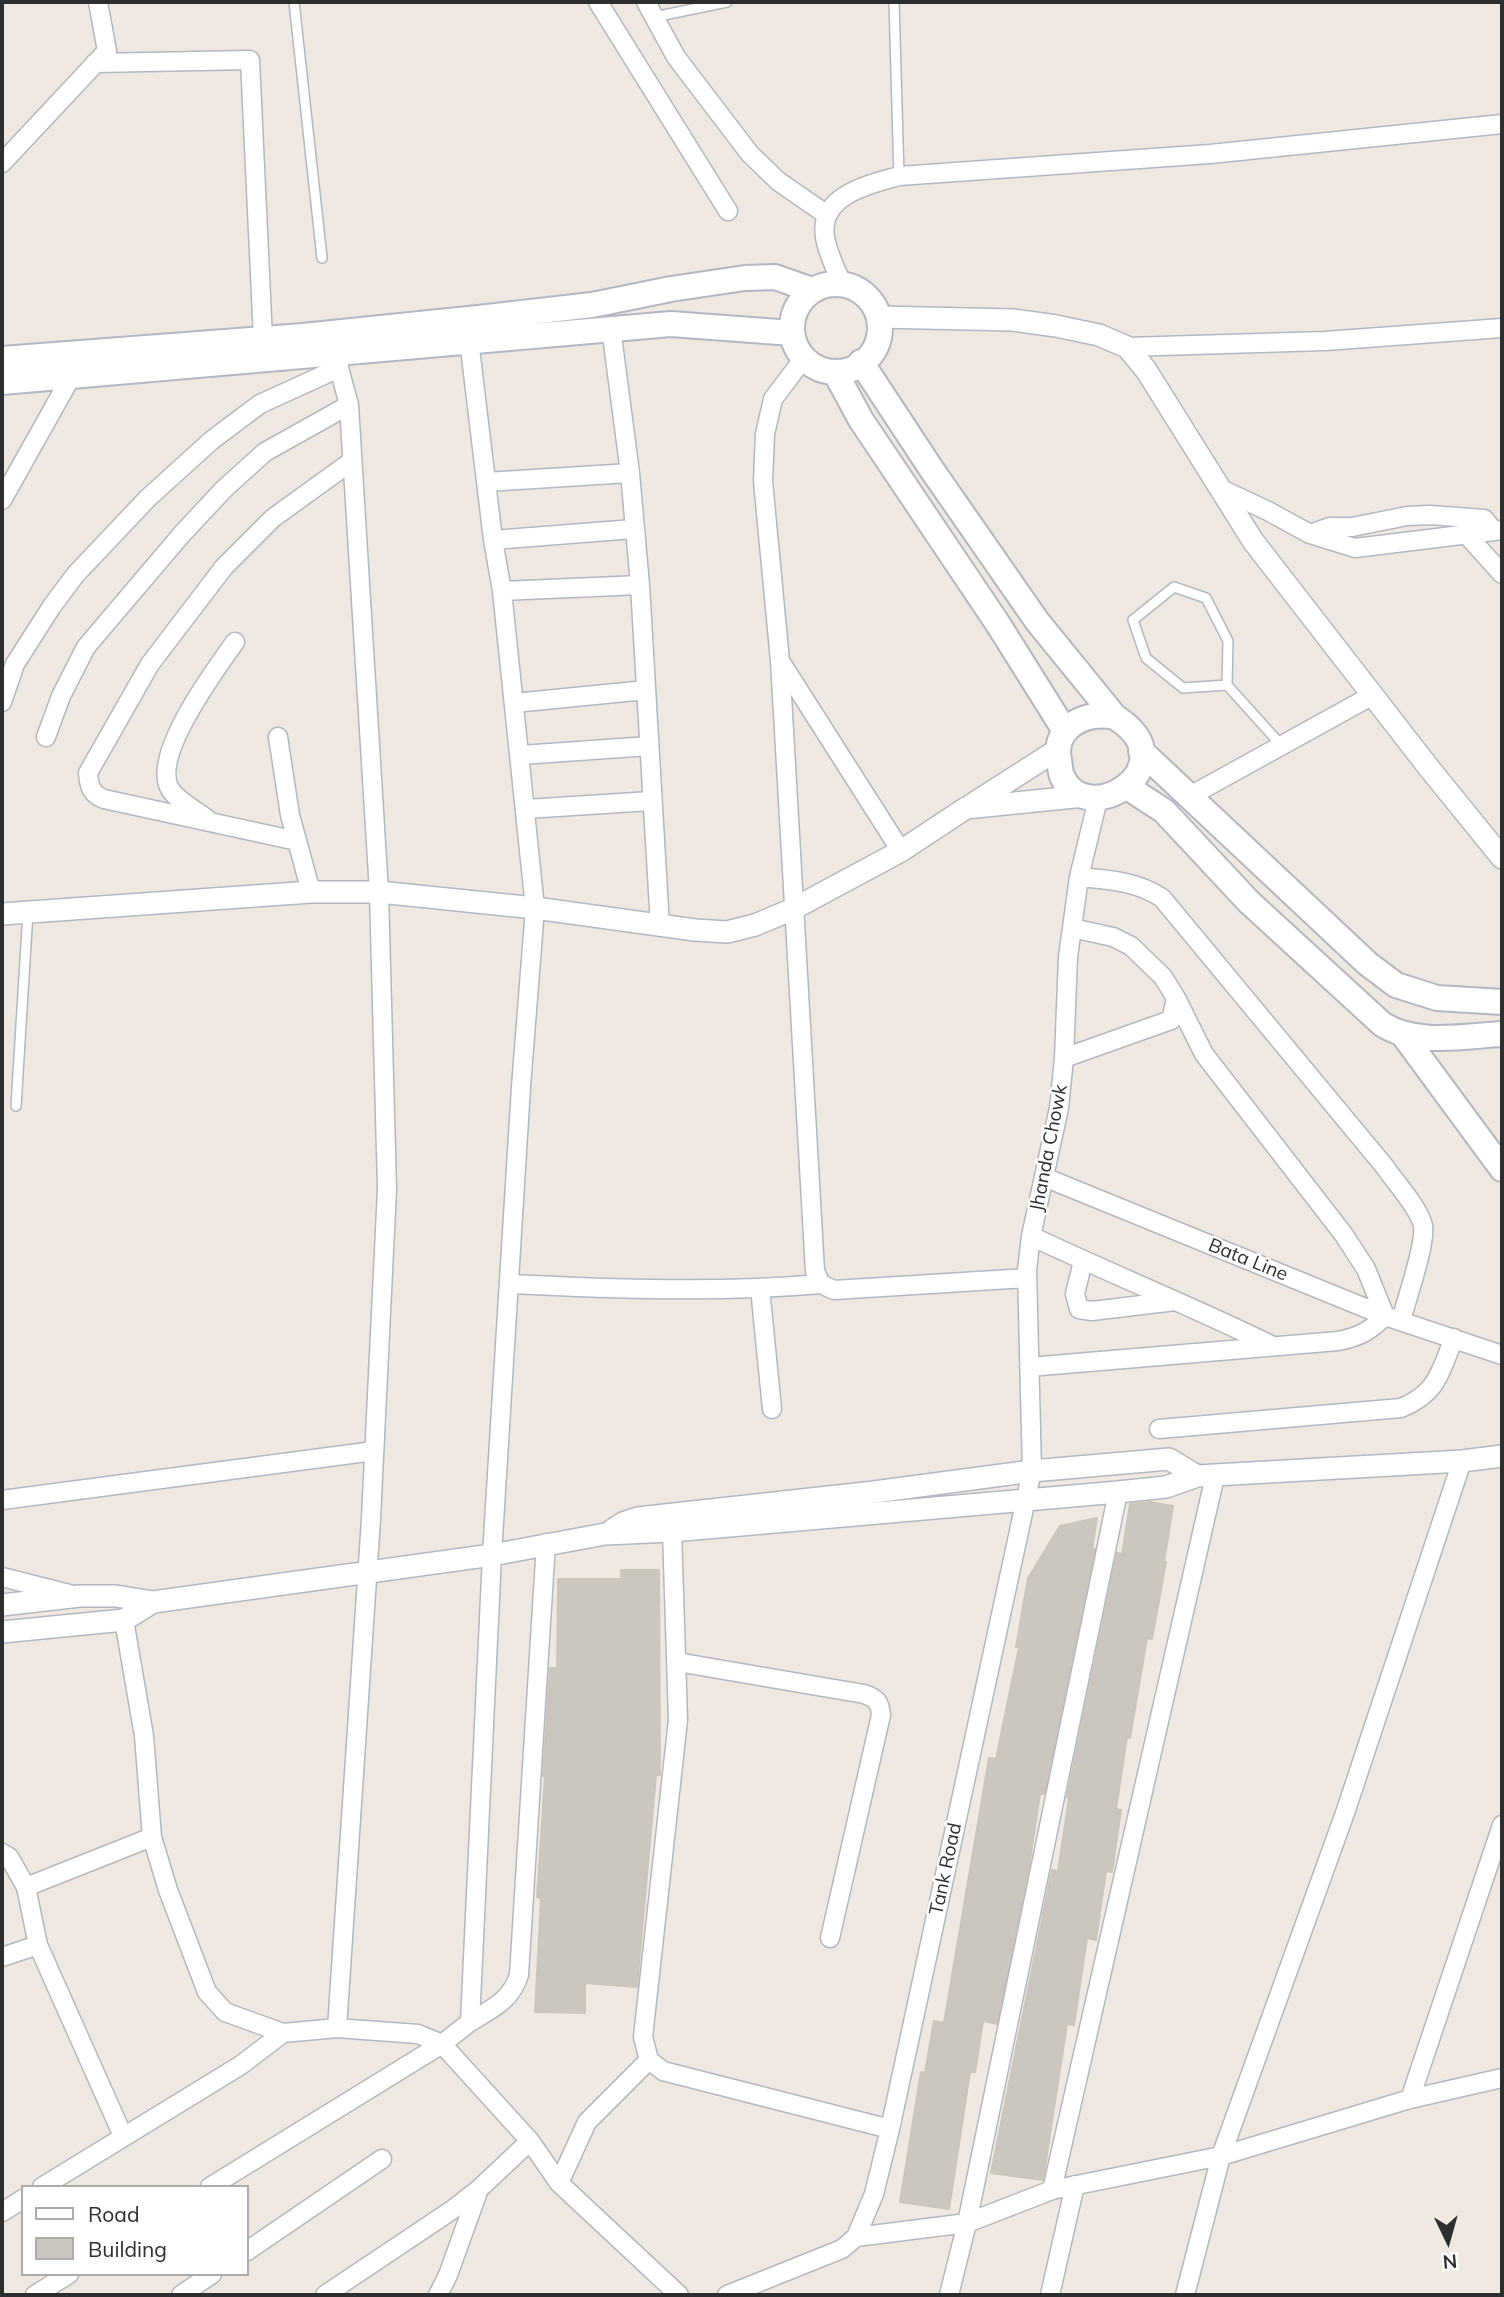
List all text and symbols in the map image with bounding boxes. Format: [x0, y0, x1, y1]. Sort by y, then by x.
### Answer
street label: Jhanda Chowk [1026, 1083, 1072, 1213]
street label: Bata Line [1205, 1234, 1291, 1286]
street label: Tank Road [925, 1821, 967, 1917]
legend [21, 2185, 248, 2276]
text: Road [88, 2201, 139, 2227]
north arrow [1413, 2206, 1483, 2276]
text: Building [88, 2236, 167, 2262]
text: N [1442, 2249, 1458, 2274]

